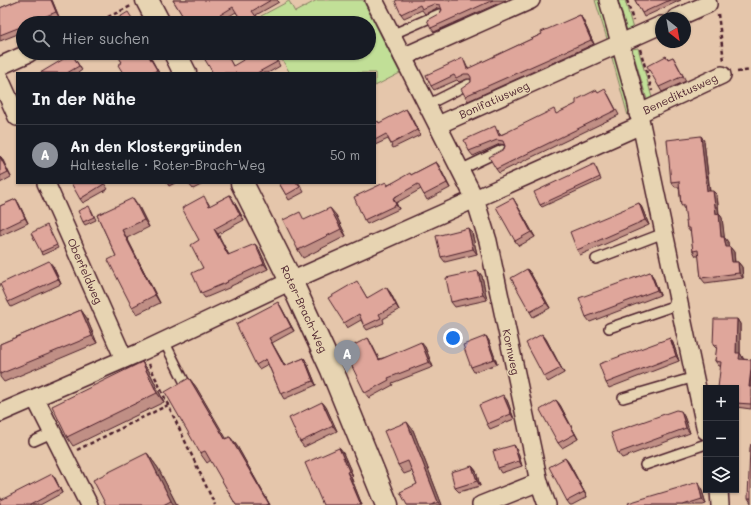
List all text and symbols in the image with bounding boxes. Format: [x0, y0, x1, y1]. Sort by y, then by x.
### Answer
north arrow [655, 12, 691, 48]
search box [16, 16, 376, 60]
icon: search [30, 27, 52, 49]
text: Hier suchen [62, 28, 149, 48]
street label: Benediktusweg [640, 70, 720, 117]
street label: Bonifatiusweg [456, 77, 531, 122]
text: In der Nähe [32, 87, 136, 109]
text: An den Klostergründen [70, 136, 242, 156]
text: A [40, 146, 50, 163]
text: 50 m [330, 146, 360, 163]
text: Haltestelle · Roter-Brach-Weg [70, 156, 265, 173]
street label: Oberfeldweg [64, 235, 107, 306]
street label: Roter-Brach-Weg [278, 263, 331, 355]
your location [443, 328, 463, 348]
street label: Kornweg [499, 328, 524, 376]
pin: A [334, 340, 360, 373]
map controls [703, 385, 739, 493]
button: + [703, 385, 739, 421]
button: − [703, 421, 739, 457]
button: layers [703, 457, 739, 493]

